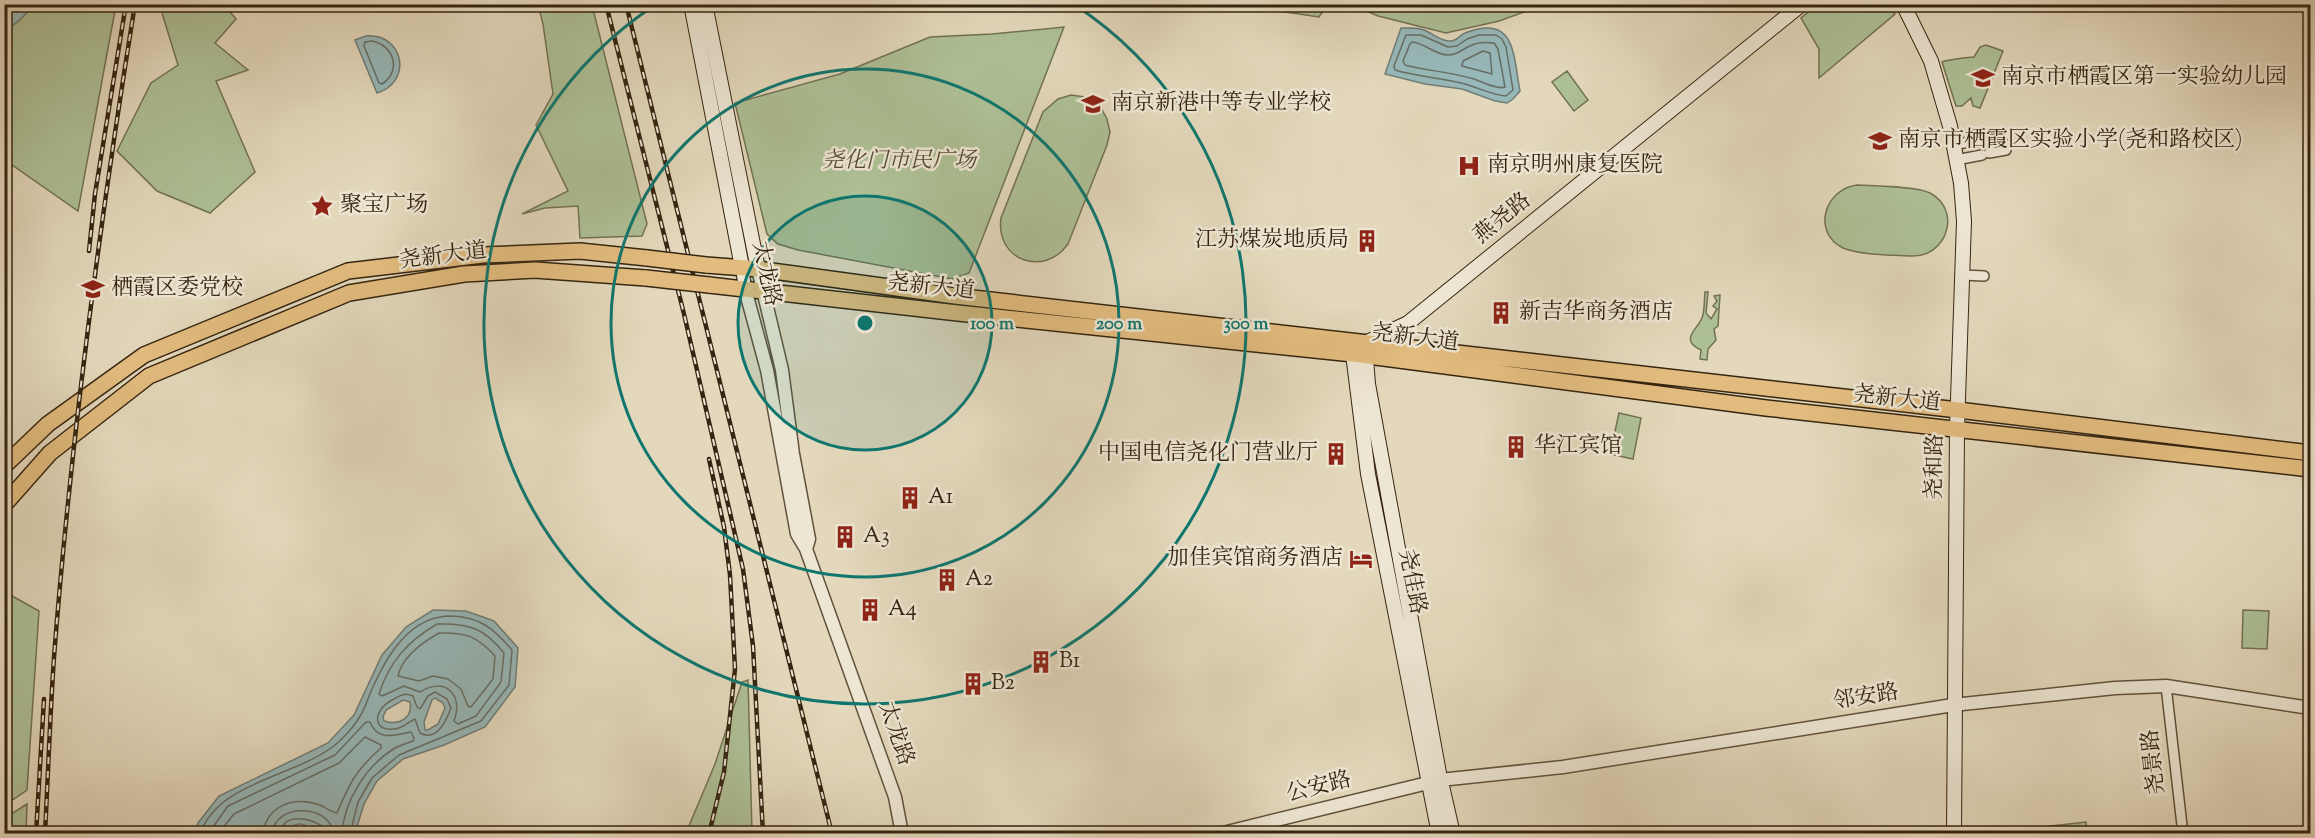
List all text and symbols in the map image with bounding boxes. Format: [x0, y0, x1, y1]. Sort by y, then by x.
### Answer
place label: 南京市栖霞区第一实验幼儿园 [2001, 62, 2287, 94]
school or university icon: 南京市栖霞区第一实验幼儿园 [1970, 65, 1996, 91]
place label: 南京新港中等专业学校 [1111, 88, 1331, 120]
school or university icon: 南京新港中等专业学校 [1080, 91, 1106, 117]
place label: 南京市栖霞区实验小学(尧和路校区) [1898, 125, 2242, 157]
school or university icon: 南京市栖霞区实验小学(尧和路校区) [1867, 128, 1893, 154]
park label: 尧化门市民广场 [822, 146, 978, 178]
place label: 南京明州康复医院 [1487, 150, 1663, 182]
hospital icon: 南京明州康复医院 [1456, 153, 1482, 179]
street label: 燕尧路 [1467, 186, 1539, 252]
place label: 聚宝广场 [340, 190, 428, 222]
place icon: 聚宝广场 [309, 193, 335, 219]
place label: 江苏煤炭地质局 [1195, 225, 1349, 257]
building icon: 江苏煤炭地质局 [1354, 228, 1380, 254]
street label: 尧新大道 [397, 236, 489, 278]
street label: 太龙路 [742, 238, 788, 310]
street label: 尧新大道 [886, 267, 976, 309]
place label: 栖霞区委党校 [111, 273, 243, 305]
school or university icon: 栖霞区委党校 [80, 276, 106, 302]
place label: 新吉华商务酒店 [1519, 297, 1673, 329]
building icon: 新吉华商务酒店 [1488, 300, 1514, 326]
text: 100 m [970, 312, 1014, 338]
text: 200 m [1096, 312, 1142, 338]
text: 300 m [1224, 312, 1269, 338]
centre of rings [855, 313, 875, 333]
street label: 尧新大道 [1369, 318, 1461, 360]
street label: 尧新大道 [1852, 379, 1942, 421]
place label: 华江宾馆 [1534, 431, 1622, 463]
building icon: 华江宾馆 [1503, 434, 1529, 460]
street label: 尧和路 [1919, 434, 1953, 500]
place label: 中国电信尧化门营业厅 [1098, 438, 1318, 470]
building icon: 中国电信尧化门营业厅 [1323, 441, 1349, 467]
place label: A1 [928, 482, 954, 514]
building icon: A1 [897, 485, 923, 511]
place label: A3 [863, 521, 890, 553]
building icon: A3 [832, 524, 858, 550]
place label: 加佳宾馆商务酒店 [1167, 543, 1343, 575]
hotel icon: 加佳宾馆商务酒店 [1348, 546, 1374, 572]
street label: 尧佳路 [1389, 547, 1433, 617]
place label: A2 [965, 564, 993, 596]
building icon: A2 [934, 567, 960, 593]
place label: A4 [888, 594, 917, 626]
building icon: A4 [857, 597, 883, 623]
place label: B1 [1059, 646, 1081, 678]
building icon: B1 [1028, 649, 1054, 675]
place label: B2 [991, 668, 1015, 700]
building icon: B2 [960, 671, 986, 697]
street label: 邻安路 [1831, 677, 1901, 719]
street label: 太龙路 [869, 698, 921, 770]
street label: 尧景路 [2136, 728, 2174, 796]
street label: 公安路 [1283, 764, 1355, 812]

